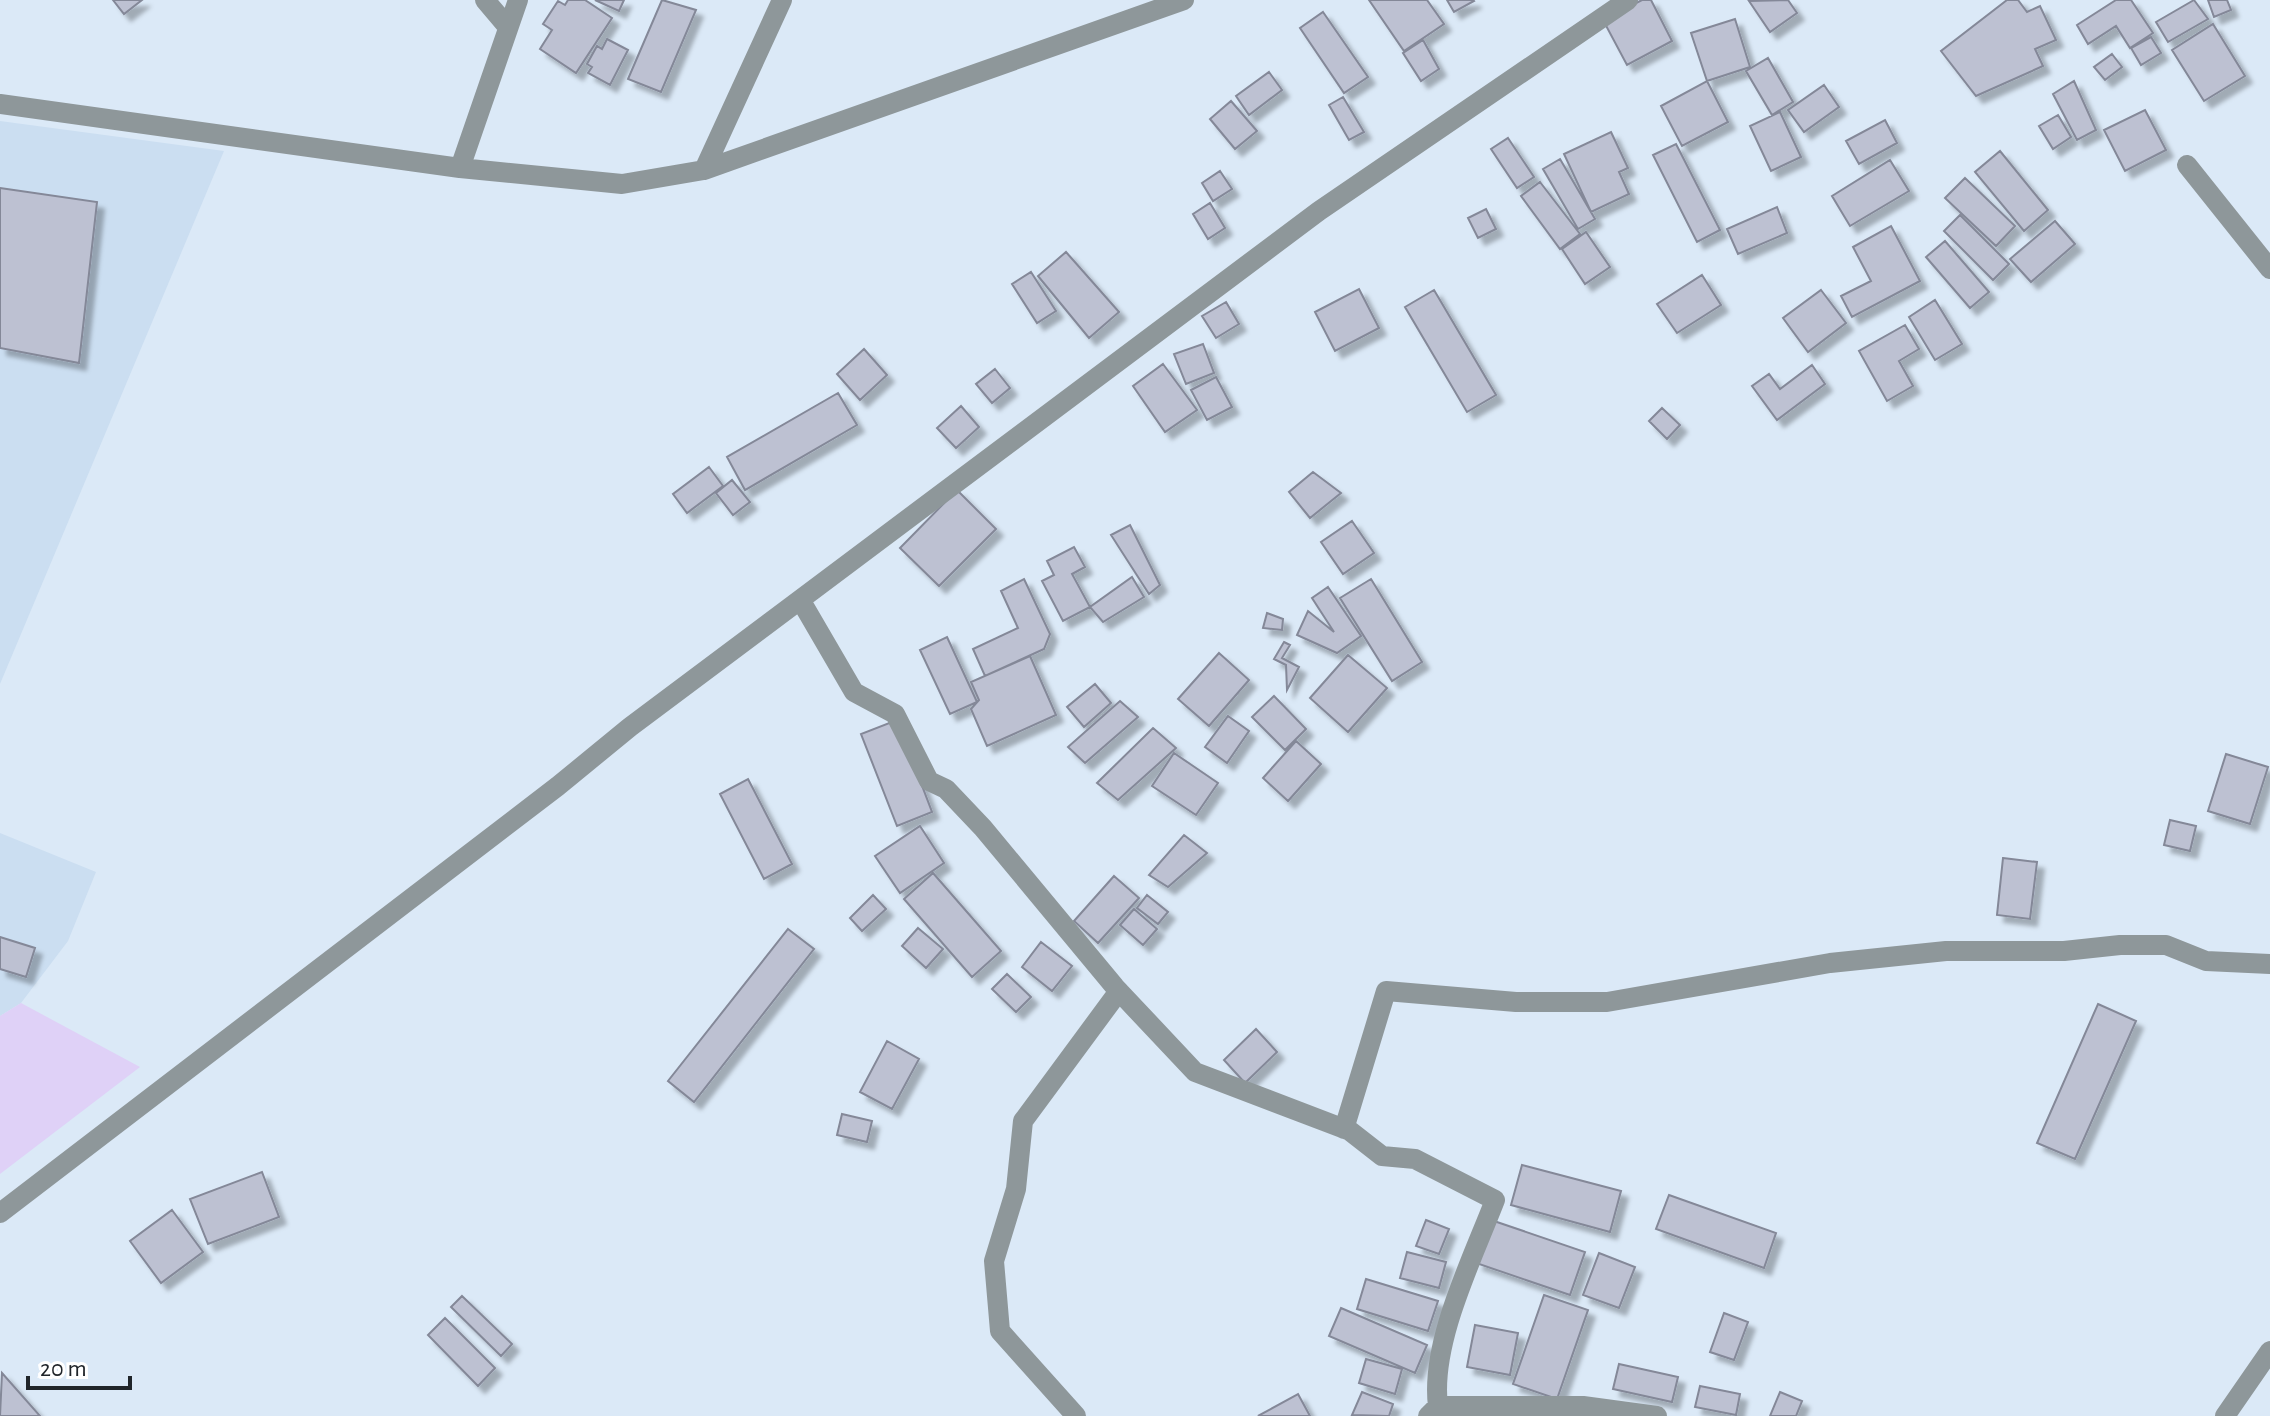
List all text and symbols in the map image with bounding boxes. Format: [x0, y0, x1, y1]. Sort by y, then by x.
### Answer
scale bar [28, 1340, 130, 1390]
text: 20 m [40, 1357, 87, 1381]

